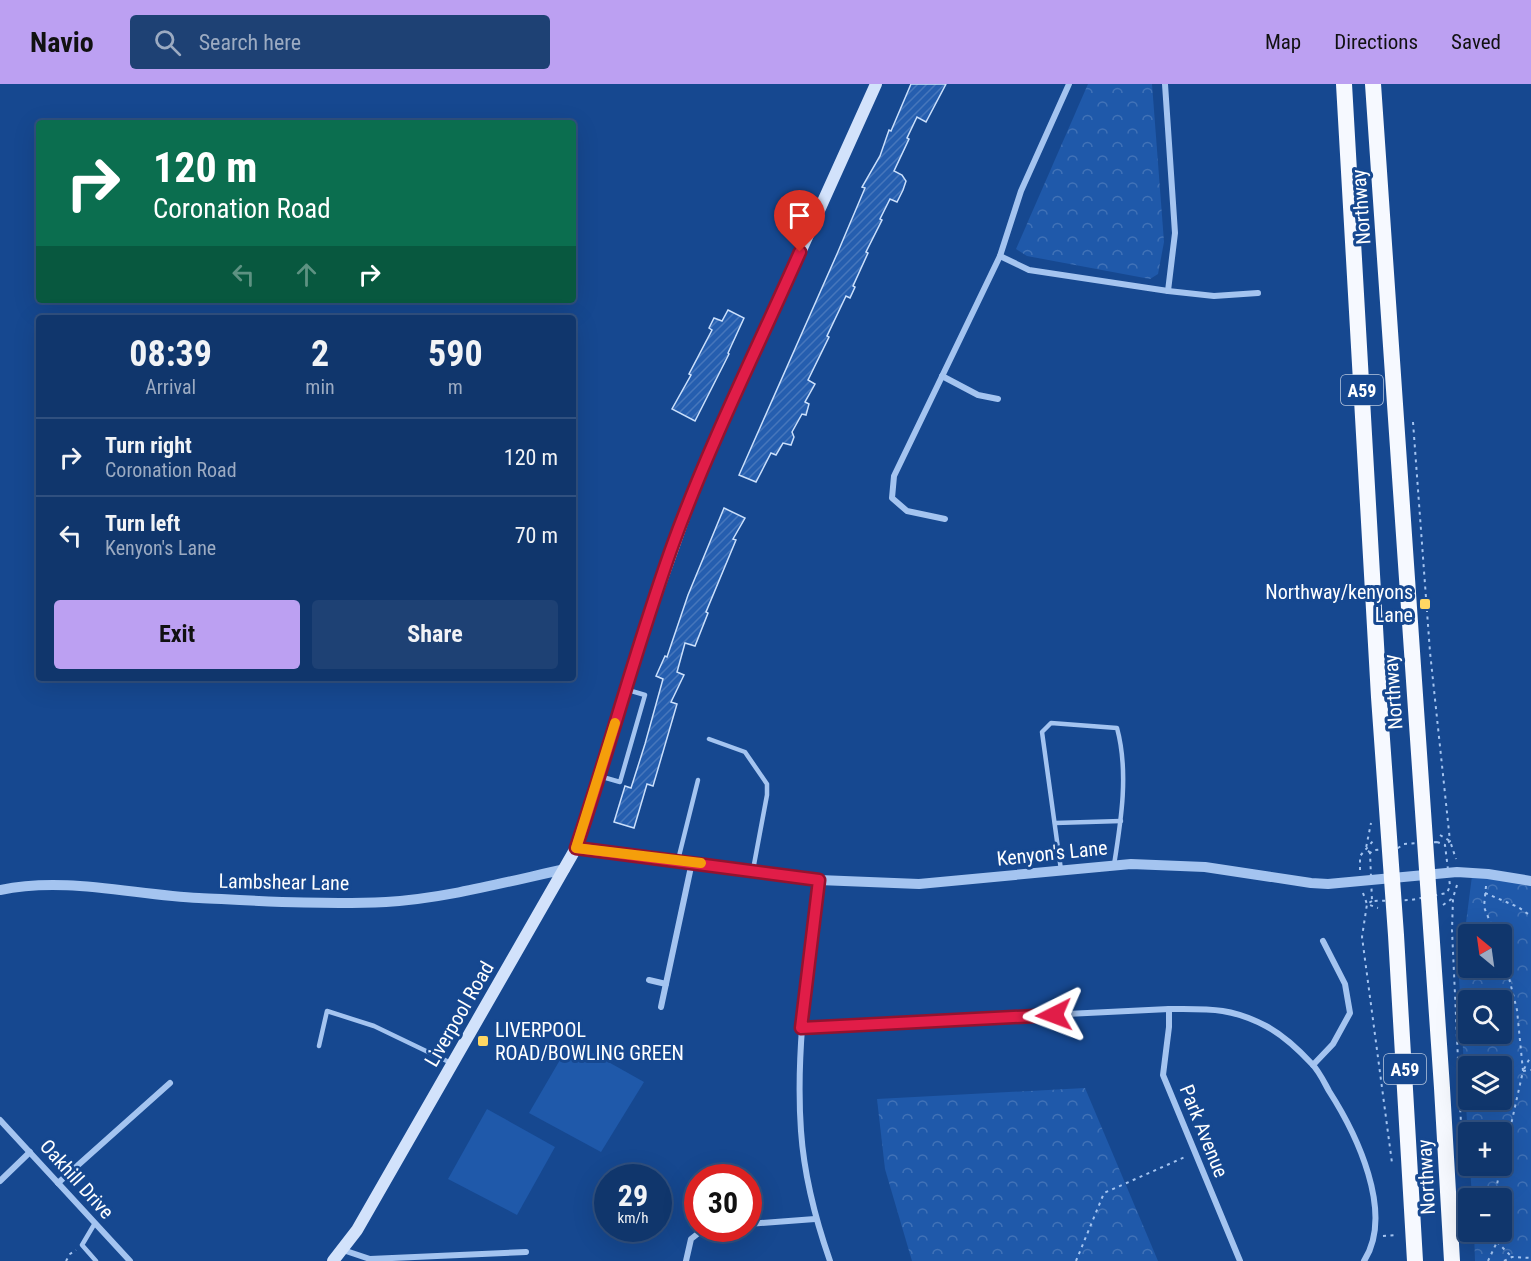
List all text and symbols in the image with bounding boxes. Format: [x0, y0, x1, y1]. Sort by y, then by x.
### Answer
search box [130, 15, 550, 69]
text: Navio [30, 26, 94, 59]
icon: search [151, 26, 184, 59]
text: Search here [199, 30, 301, 55]
text: Map [1265, 30, 1301, 54]
text: Directions [1334, 30, 1418, 54]
text: Saved [1451, 30, 1501, 54]
text: 120 m [153, 143, 258, 192]
icon: right [54, 144, 132, 222]
street label: Northway [1346, 169, 1376, 245]
pin [774, 190, 825, 252]
text: Coronation Road [153, 193, 331, 225]
icon: arrive [783, 199, 816, 232]
icon: left [227, 258, 260, 291]
icon: ahead [290, 258, 323, 291]
icon: right [353, 258, 386, 291]
text: 08:39 [129, 333, 212, 375]
text: 2 [311, 333, 329, 375]
text: 590 [428, 333, 483, 375]
text: Arrival [145, 375, 196, 399]
text: min [305, 375, 335, 399]
text: m [448, 375, 463, 399]
road number: A59 [1341, 375, 1383, 405]
text: Turn right [105, 433, 192, 458]
icon: right [54, 441, 87, 474]
text: 120 m [504, 445, 558, 470]
text: Coronation Road [105, 458, 237, 482]
text: Turn left [105, 511, 180, 536]
icon: left [54, 519, 87, 552]
text: 70 m [515, 523, 558, 548]
text: Kenyon's Lane [105, 536, 216, 560]
place label: Northway/kenyons Lane [1265, 580, 1413, 627]
marker: Northway/kenyons Lane [1418, 597, 1432, 611]
button: Exit [54, 600, 300, 669]
button: Share [312, 600, 558, 669]
street label: Northway [1378, 654, 1408, 730]
street label: Kenyon's Lane [995, 835, 1109, 871]
street label: Lambshear Lane [219, 869, 349, 895]
north arrow [1458, 924, 1512, 978]
map controls [1458, 924, 1512, 1242]
street label: Liverpool Road [419, 957, 499, 1071]
position arrow [1022, 983, 1086, 1047]
button: search [1458, 990, 1512, 1044]
place label: LIVERPOOL ROAD/BOWLING GREEN [495, 1018, 684, 1065]
marker: LIVERPOOL ROAD/BOWLING GREEN [476, 1034, 490, 1048]
road number: A59 [1384, 1054, 1426, 1084]
button: layers [1458, 1056, 1512, 1110]
street label: Park Avenue [1175, 1081, 1233, 1181]
button: + [1458, 1122, 1512, 1176]
street label: Oakhill Drive [35, 1134, 119, 1224]
street label: Northway [1412, 1139, 1440, 1215]
speed limit sign: 30 [684, 1164, 762, 1242]
text: 29 [618, 1178, 648, 1213]
button: − [1458, 1188, 1512, 1242]
text: km/h [618, 1209, 648, 1227]

